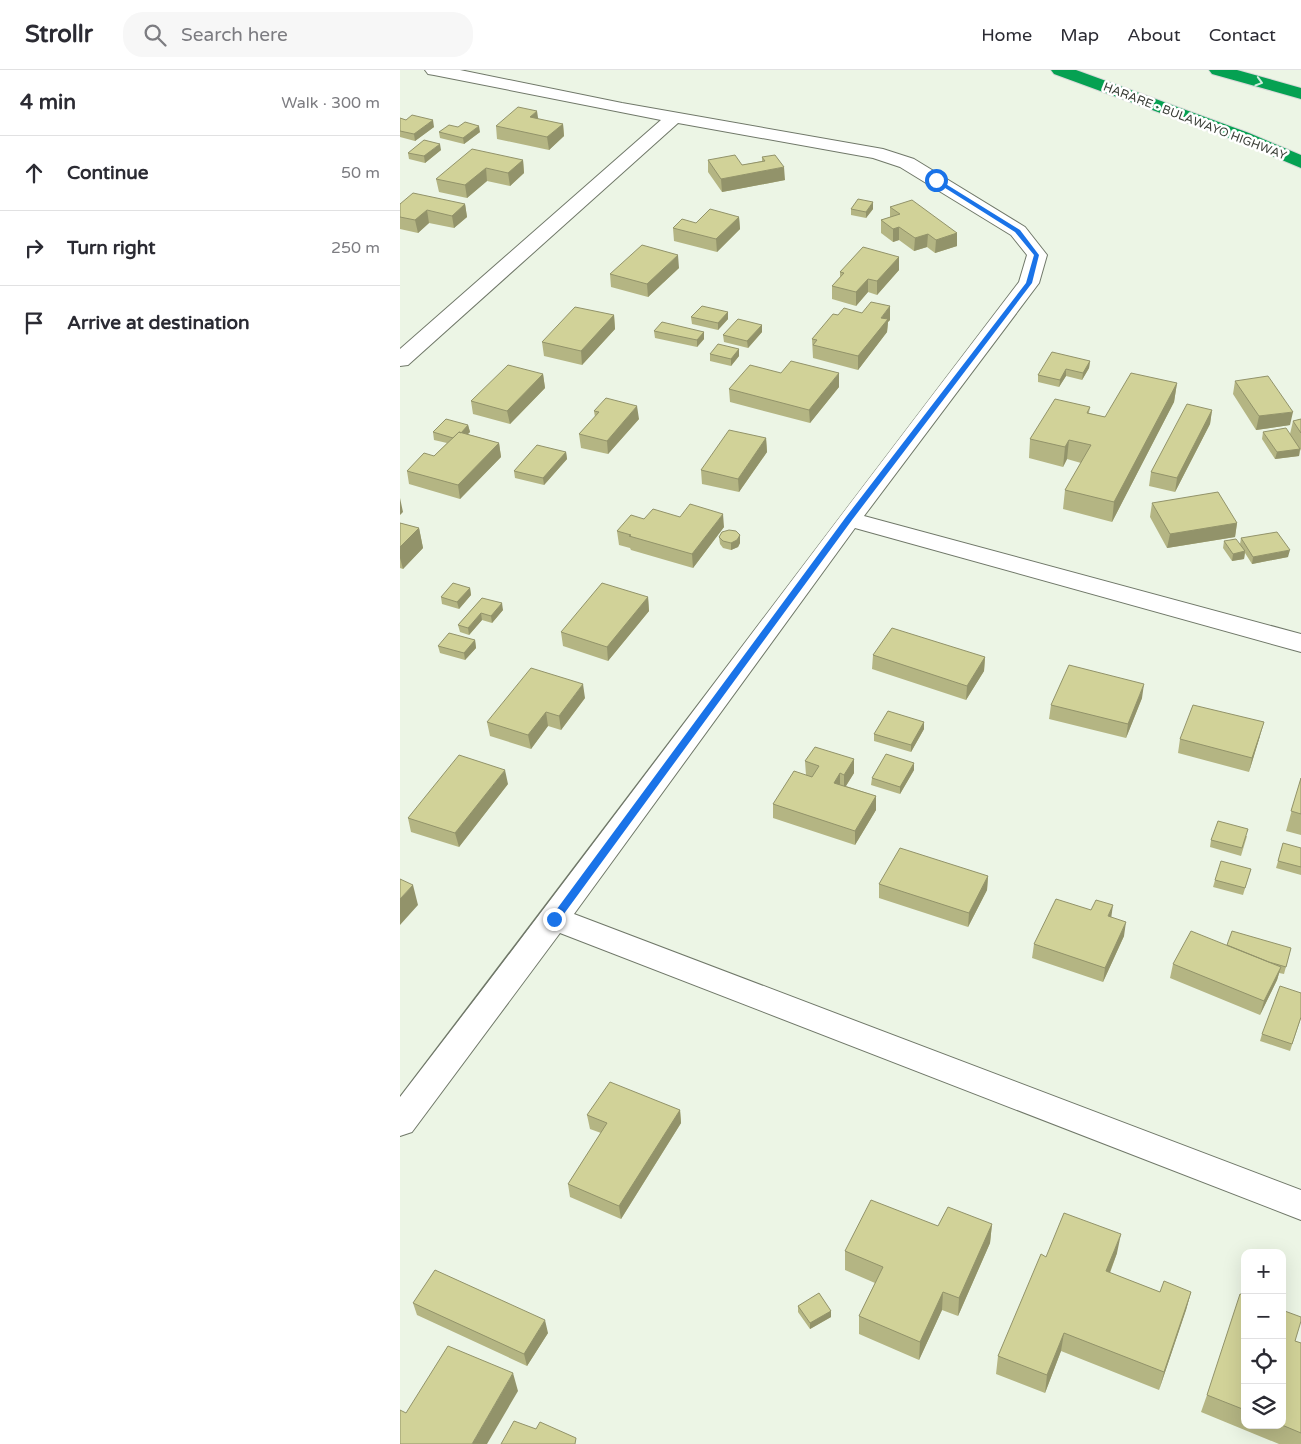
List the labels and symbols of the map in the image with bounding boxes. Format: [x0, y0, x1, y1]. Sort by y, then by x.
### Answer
one-way arrow [1255, 76, 1264, 87]
street label: HARARE - BULAWAYO HIGHWAY [1101, 80, 1289, 163]
route start [925, 169, 948, 192]
route end [543, 908, 566, 931]

